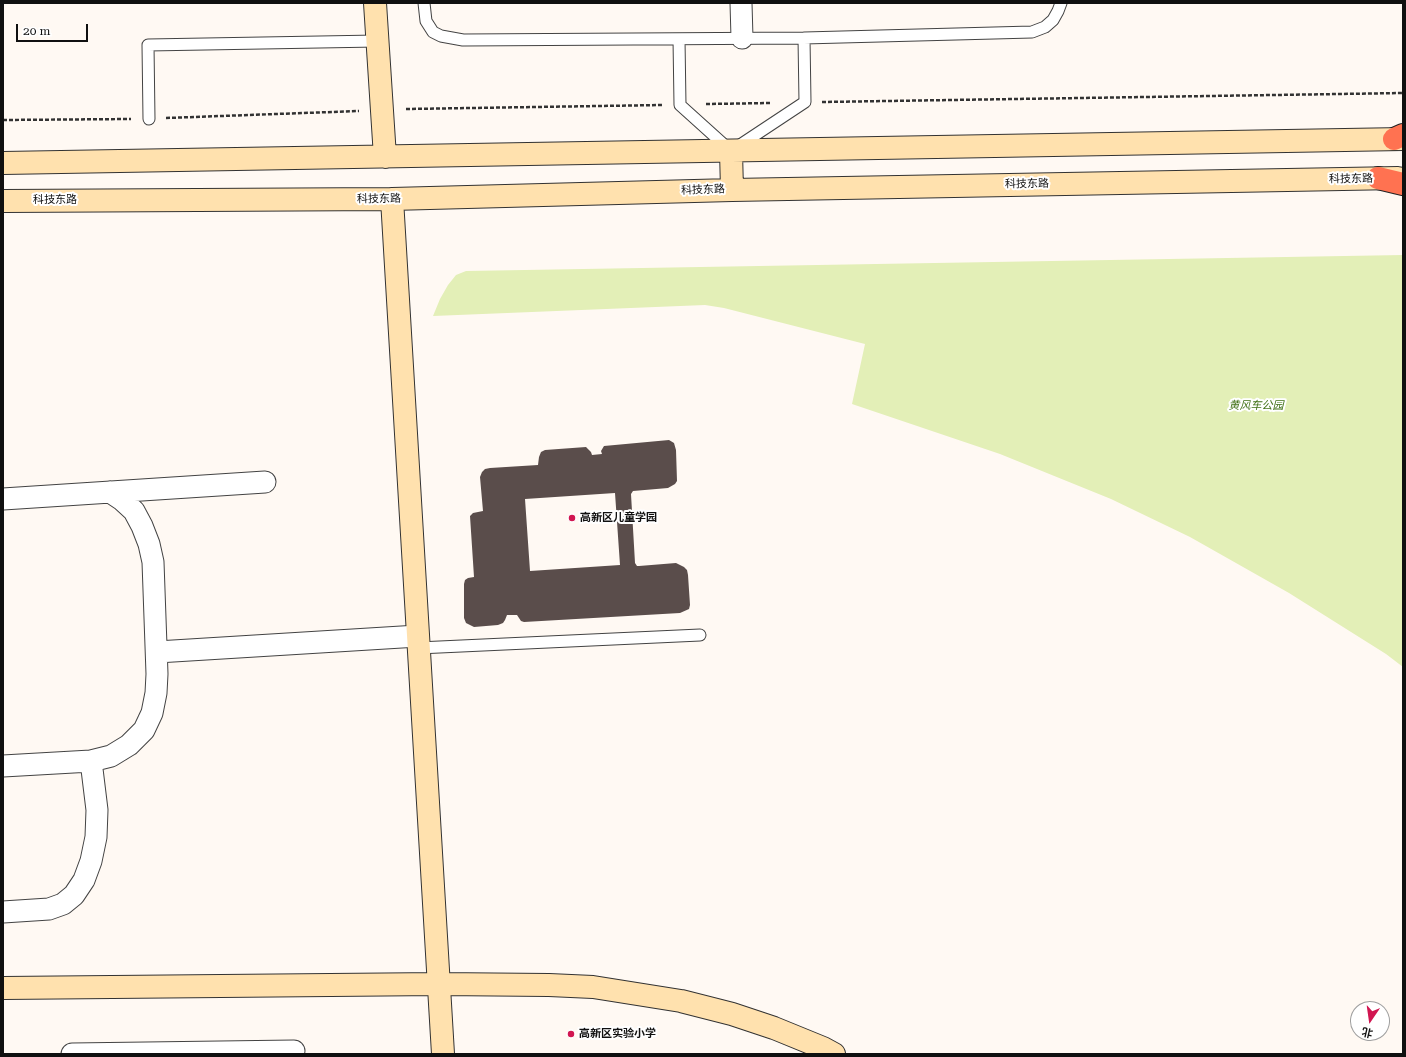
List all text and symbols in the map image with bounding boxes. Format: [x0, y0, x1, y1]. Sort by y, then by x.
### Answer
scale bar [18, 16, 90, 42]
text: 20 m [23, 24, 50, 38]
street label: 科技东路 [1329, 172, 1373, 186]
street label: 科技东路 [1005, 177, 1049, 191]
street label: 科技东路 [681, 183, 725, 197]
street label: 科技东路 [357, 192, 401, 206]
street label: 科技东路 [33, 193, 77, 207]
park label: 黄风车公园 [1229, 399, 1283, 413]
place label: 高新区儿童学园 [580, 511, 657, 525]
marker: 高新区儿童学园 [567, 513, 577, 523]
north arrow [1350, 1001, 1390, 1041]
text: 北 [1361, 1025, 1374, 1040]
place label: 高新区实验小学 [579, 1027, 656, 1041]
marker: 高新区实验小学 [566, 1029, 576, 1039]

